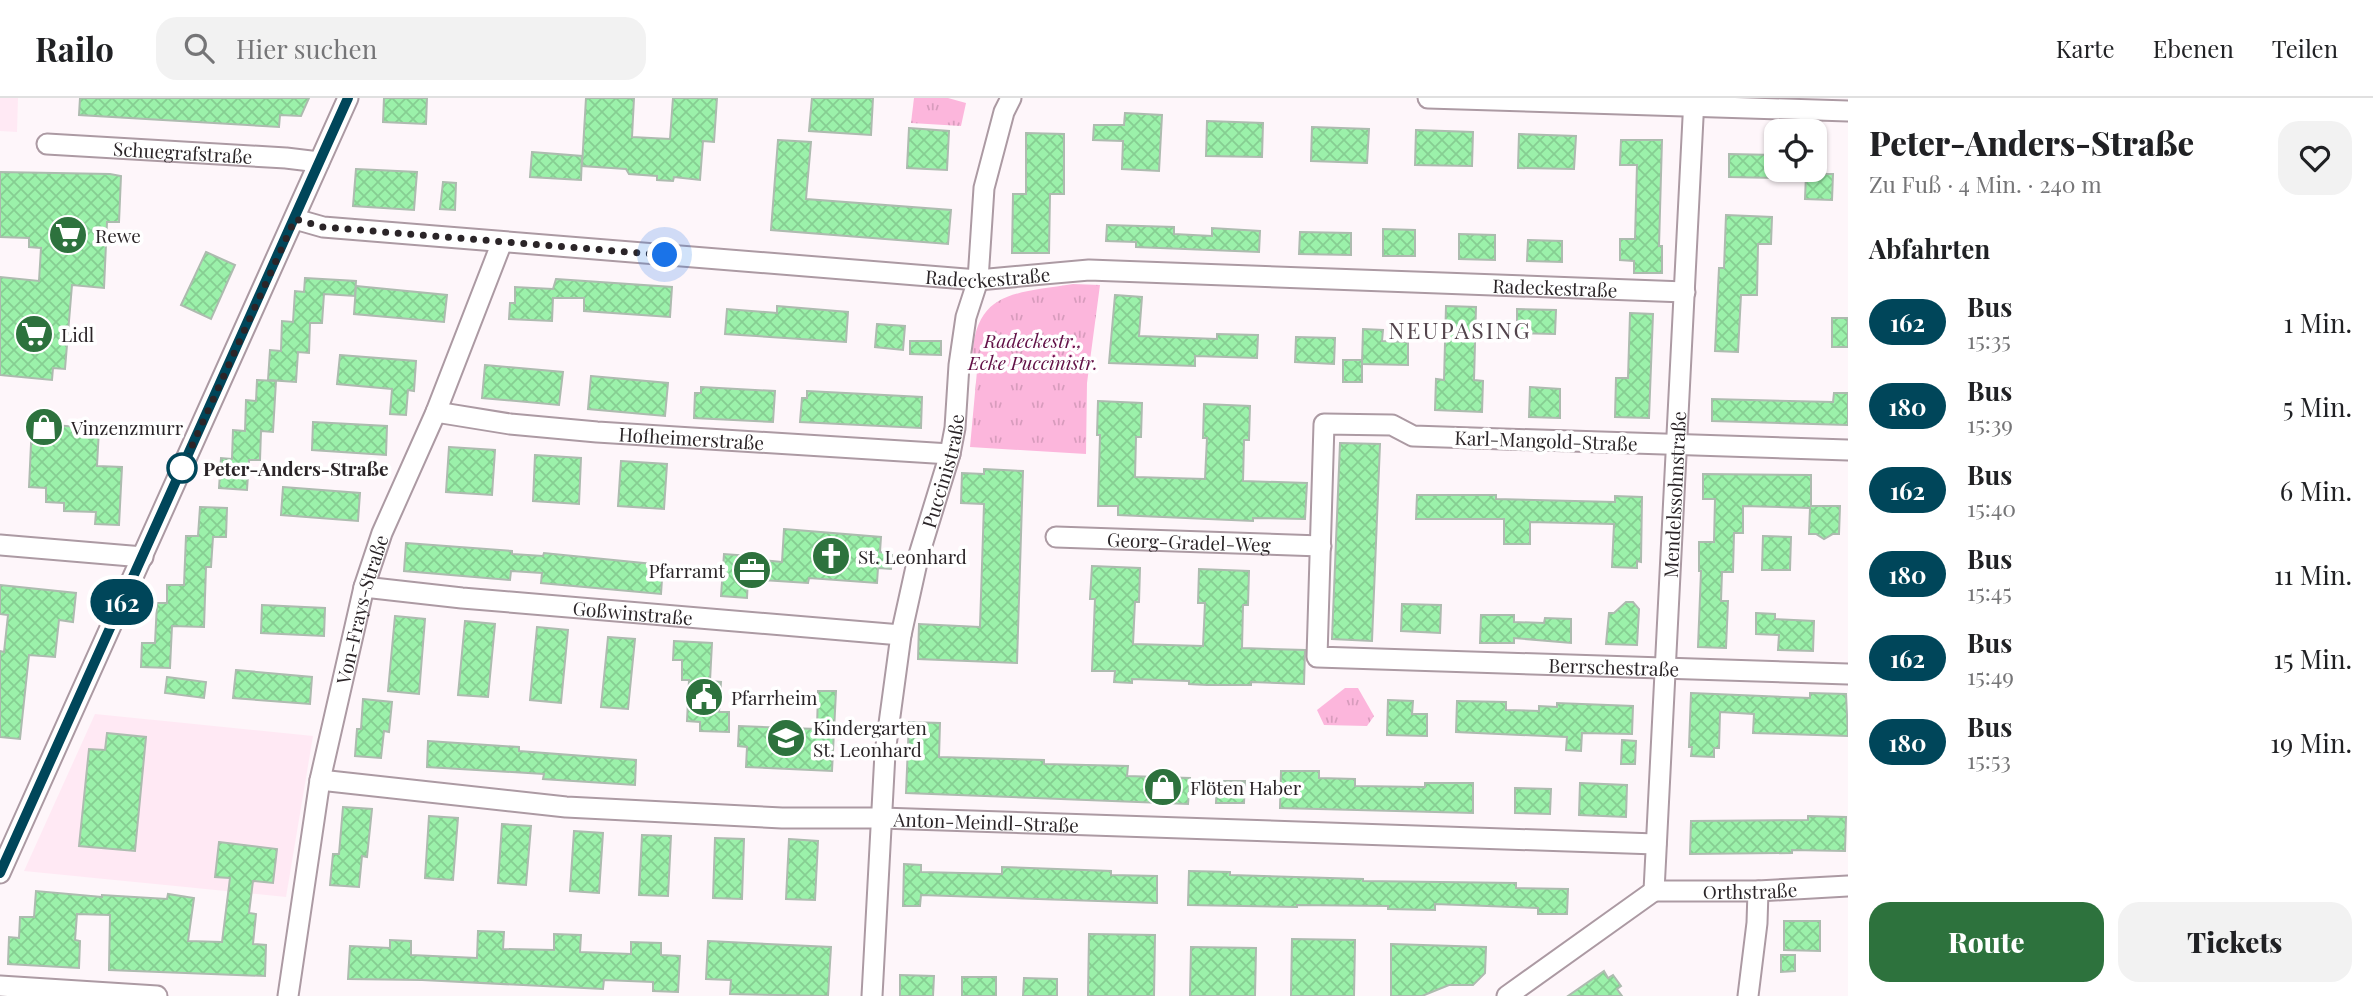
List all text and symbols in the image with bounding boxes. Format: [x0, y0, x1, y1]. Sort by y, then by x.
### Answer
search box [156, 17, 646, 80]
text: Railo [35, 26, 114, 70]
icon: search [180, 29, 218, 67]
text: Hier suchen [236, 31, 377, 66]
text: Karte [2056, 32, 2115, 64]
text: Ebenen [2153, 32, 2234, 64]
text: Teilen [2272, 32, 2338, 64]
map controls [1764, 119, 1827, 182]
button: locate [1764, 119, 1827, 182]
text: Peter-Anders-Straße [1869, 120, 2194, 164]
button: heart [2278, 121, 2352, 195]
street label: Schuegrafstraße [112, 135, 253, 169]
text: Zu Fuß · 4 Min. · 240 m [1869, 168, 2102, 199]
supermarket icon: Rewe [47, 214, 89, 256]
place label: Rewe [95, 222, 141, 248]
text: Abfahrten [1869, 231, 1990, 266]
your location [647, 237, 682, 272]
street label: Radeckestraße [924, 261, 1051, 293]
street label: Radeckestraße [1492, 272, 1618, 302]
text: Bus [1967, 289, 2012, 324]
text: 1 Min. [2284, 305, 2352, 340]
text: 162 [1890, 306, 1925, 338]
supermarket icon: Lidl [13, 313, 55, 355]
district label: NEUPASING [1388, 314, 1532, 345]
place label: Lidl [61, 321, 95, 347]
text: 15:35 [1967, 324, 2011, 355]
park label: Radeckestr., Ecke Puccinistr. [967, 327, 1098, 375]
text: Bus [1967, 373, 2012, 408]
text: 5 Min. [2283, 389, 2352, 424]
text: 180 [1888, 390, 1927, 422]
shop icon: Vinzenzmurr [23, 406, 65, 448]
text: 15:39 [1967, 408, 2013, 439]
street label: Mendelssohnstraße [1657, 410, 1691, 579]
street label: Puccinistraße [915, 413, 969, 531]
place label: Vinzenzmurr [70, 414, 184, 440]
street label: Hofheimerstraße [618, 420, 765, 455]
street label: Karl-Mangold-Straße [1454, 424, 1638, 456]
marker: Peter-Anders-Straße [167, 453, 197, 483]
place label: Peter-Anders-Straße [203, 455, 389, 481]
text: Bus [1967, 457, 2012, 492]
text: 6 Min. [2280, 473, 2352, 508]
text: 162 [1890, 474, 1925, 506]
text: 15:40 [1967, 492, 2016, 523]
street label: Georg-Gradel-Weg [1107, 526, 1271, 557]
street label: Von-Frays-Straße [329, 531, 394, 688]
church icon: St. Leonhard [810, 535, 852, 577]
text: Bus [1967, 541, 2012, 576]
place label: St. Leonhard [858, 543, 967, 569]
office icon: Pfarramt [731, 549, 773, 591]
place label: Pfarramt [648, 557, 725, 583]
text: 11 Min. [2274, 557, 2352, 592]
text: 180 [1888, 558, 1927, 590]
text: 15:45 [1967, 576, 2012, 607]
line badge: 162 [82, 579, 162, 625]
text: 162 [104, 586, 140, 618]
street label: Goßwinstraße [572, 594, 694, 630]
text: Bus [1967, 625, 2012, 660]
text: 15 Min. [2273, 641, 2352, 676]
text: 162 [1890, 642, 1925, 674]
street label: Berrschestraße [1548, 651, 1680, 682]
text: 15:49 [1967, 660, 2014, 691]
public building icon: Pfarrheim [683, 676, 725, 718]
place label: Pfarrheim [731, 684, 817, 710]
text: Bus [1967, 709, 2012, 744]
place label: Kindergarten St. Leonhard [813, 714, 928, 762]
school or university icon: Kindergarten St. Leonhard [765, 717, 807, 759]
text: 19 Min. [2270, 725, 2352, 760]
text: 180 [1888, 726, 1927, 758]
text: 15:53 [1967, 744, 2011, 775]
shop icon: Flöten Haber [1142, 766, 1184, 808]
place label: Flöten Haber [1190, 774, 1302, 800]
street label: Anton-Meindl-Straße [892, 805, 1079, 838]
street label: Orthstraße [1703, 876, 1798, 904]
button: Route [1869, 902, 2104, 982]
button: Tickets [2118, 902, 2352, 982]

